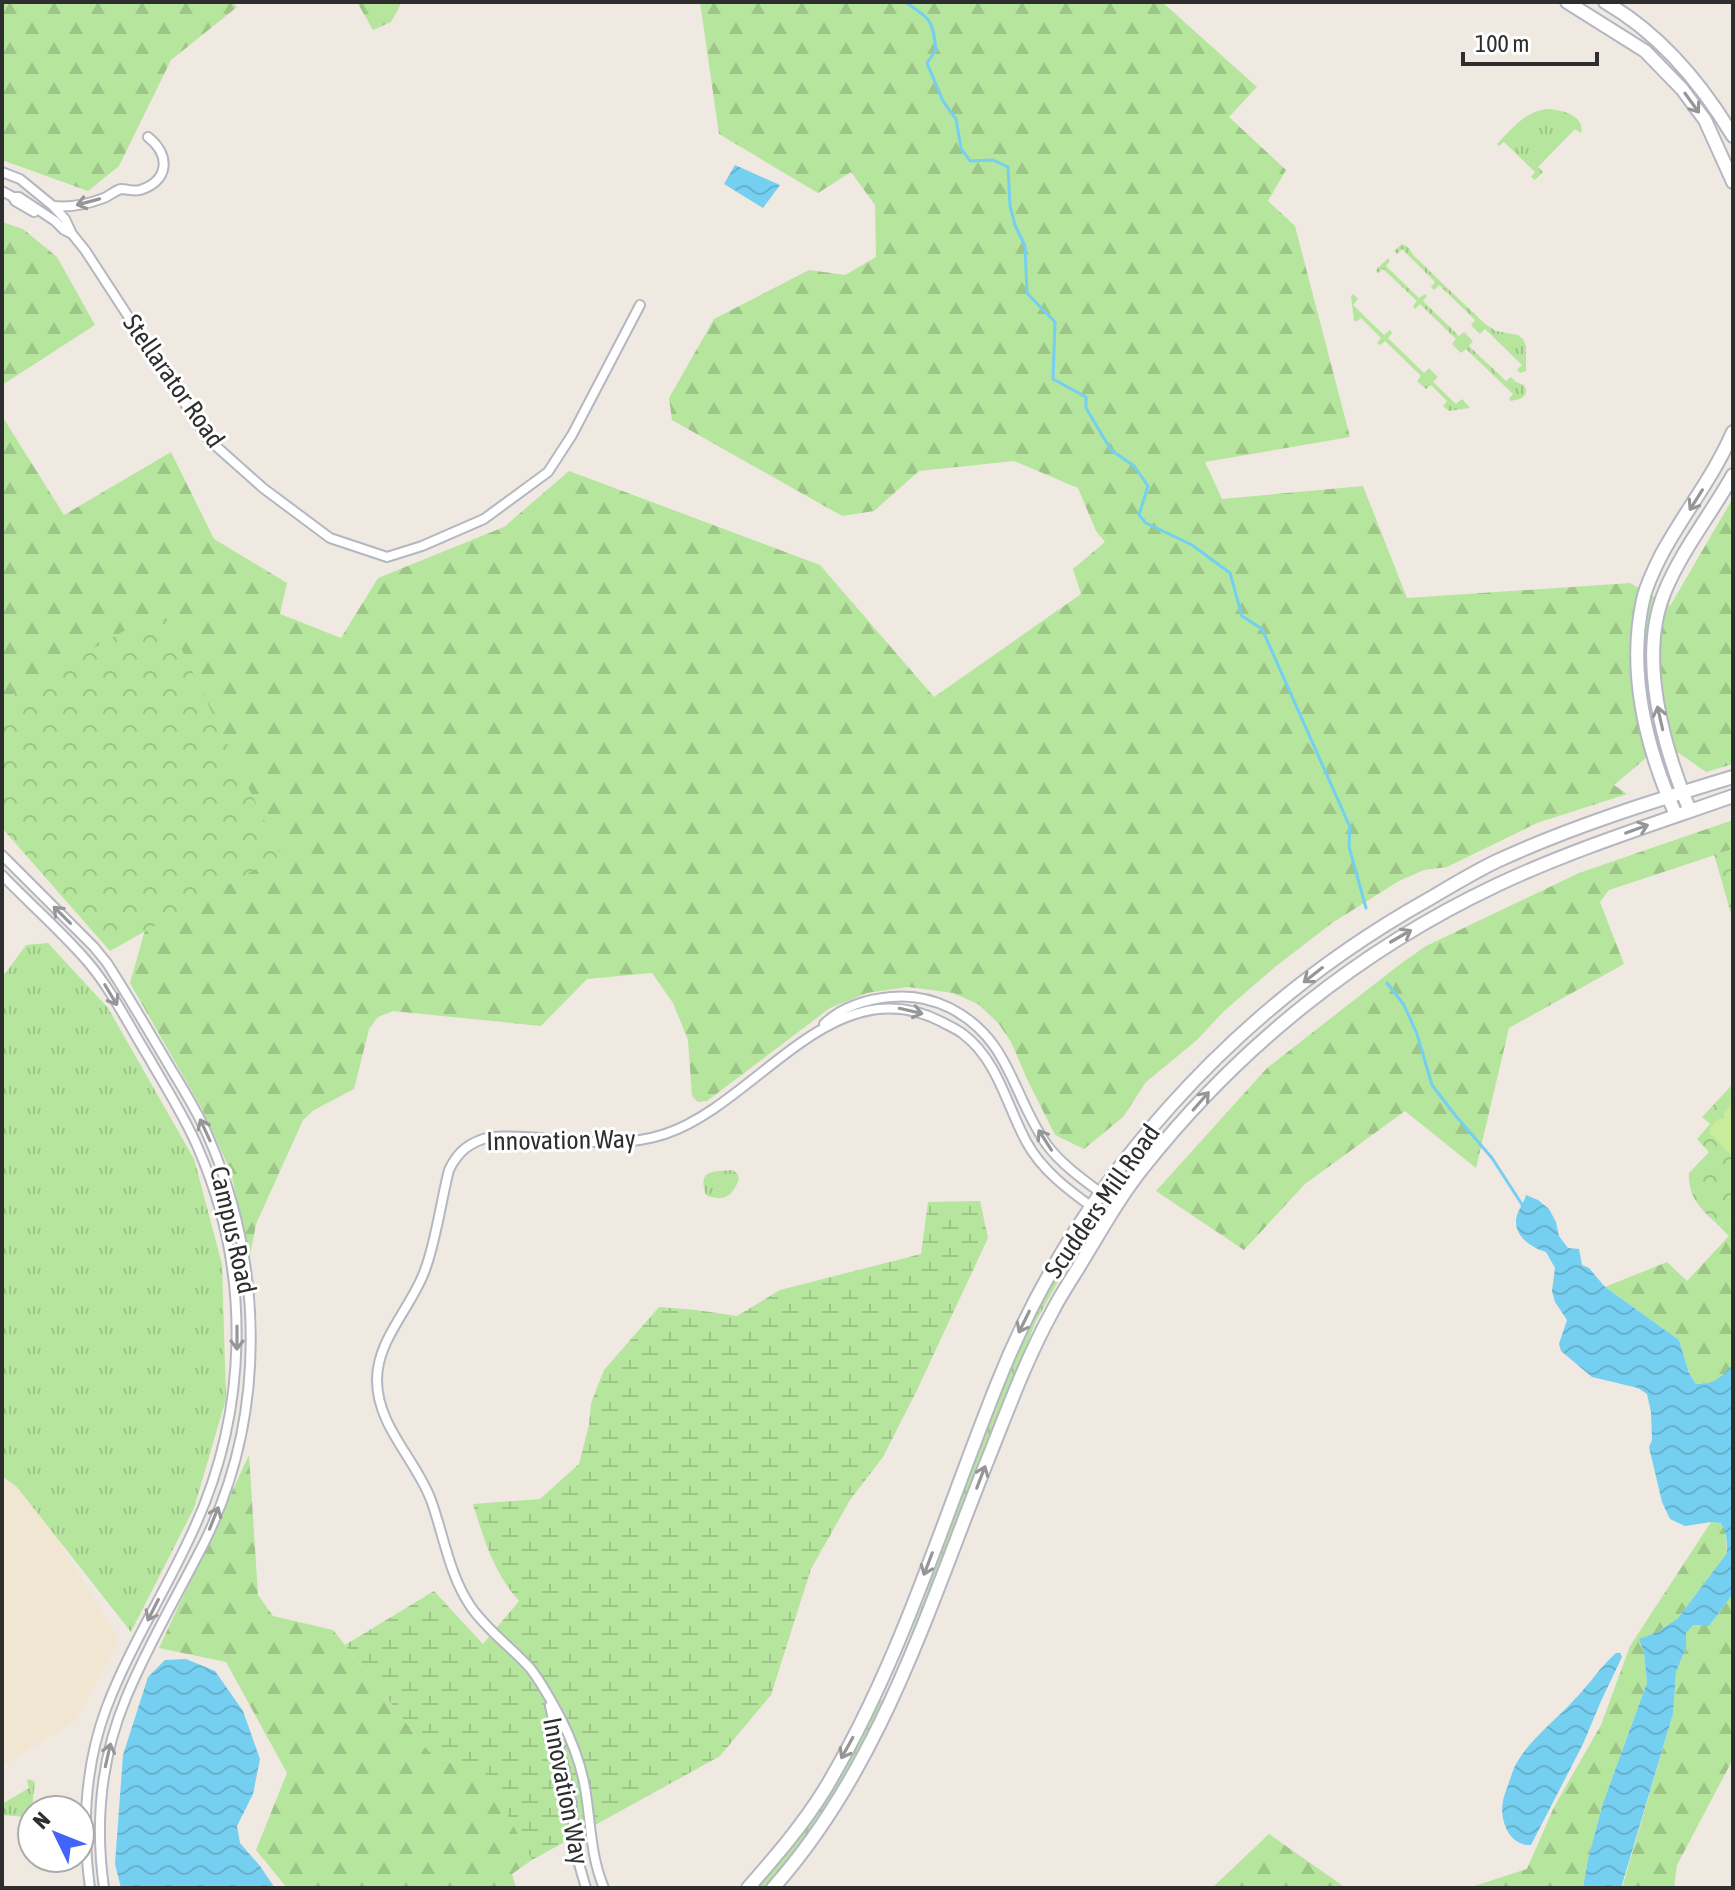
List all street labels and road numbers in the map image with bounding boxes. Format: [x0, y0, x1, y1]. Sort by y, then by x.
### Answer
street label: Stellarator Road [117, 309, 231, 453]
street label: Scudders Mill Road [1038, 1119, 1166, 1283]
street label: Innovation Way [486, 1124, 636, 1156]
street label: Campus Road [204, 1163, 262, 1297]
street label: Innovation Way [537, 1715, 595, 1867]

